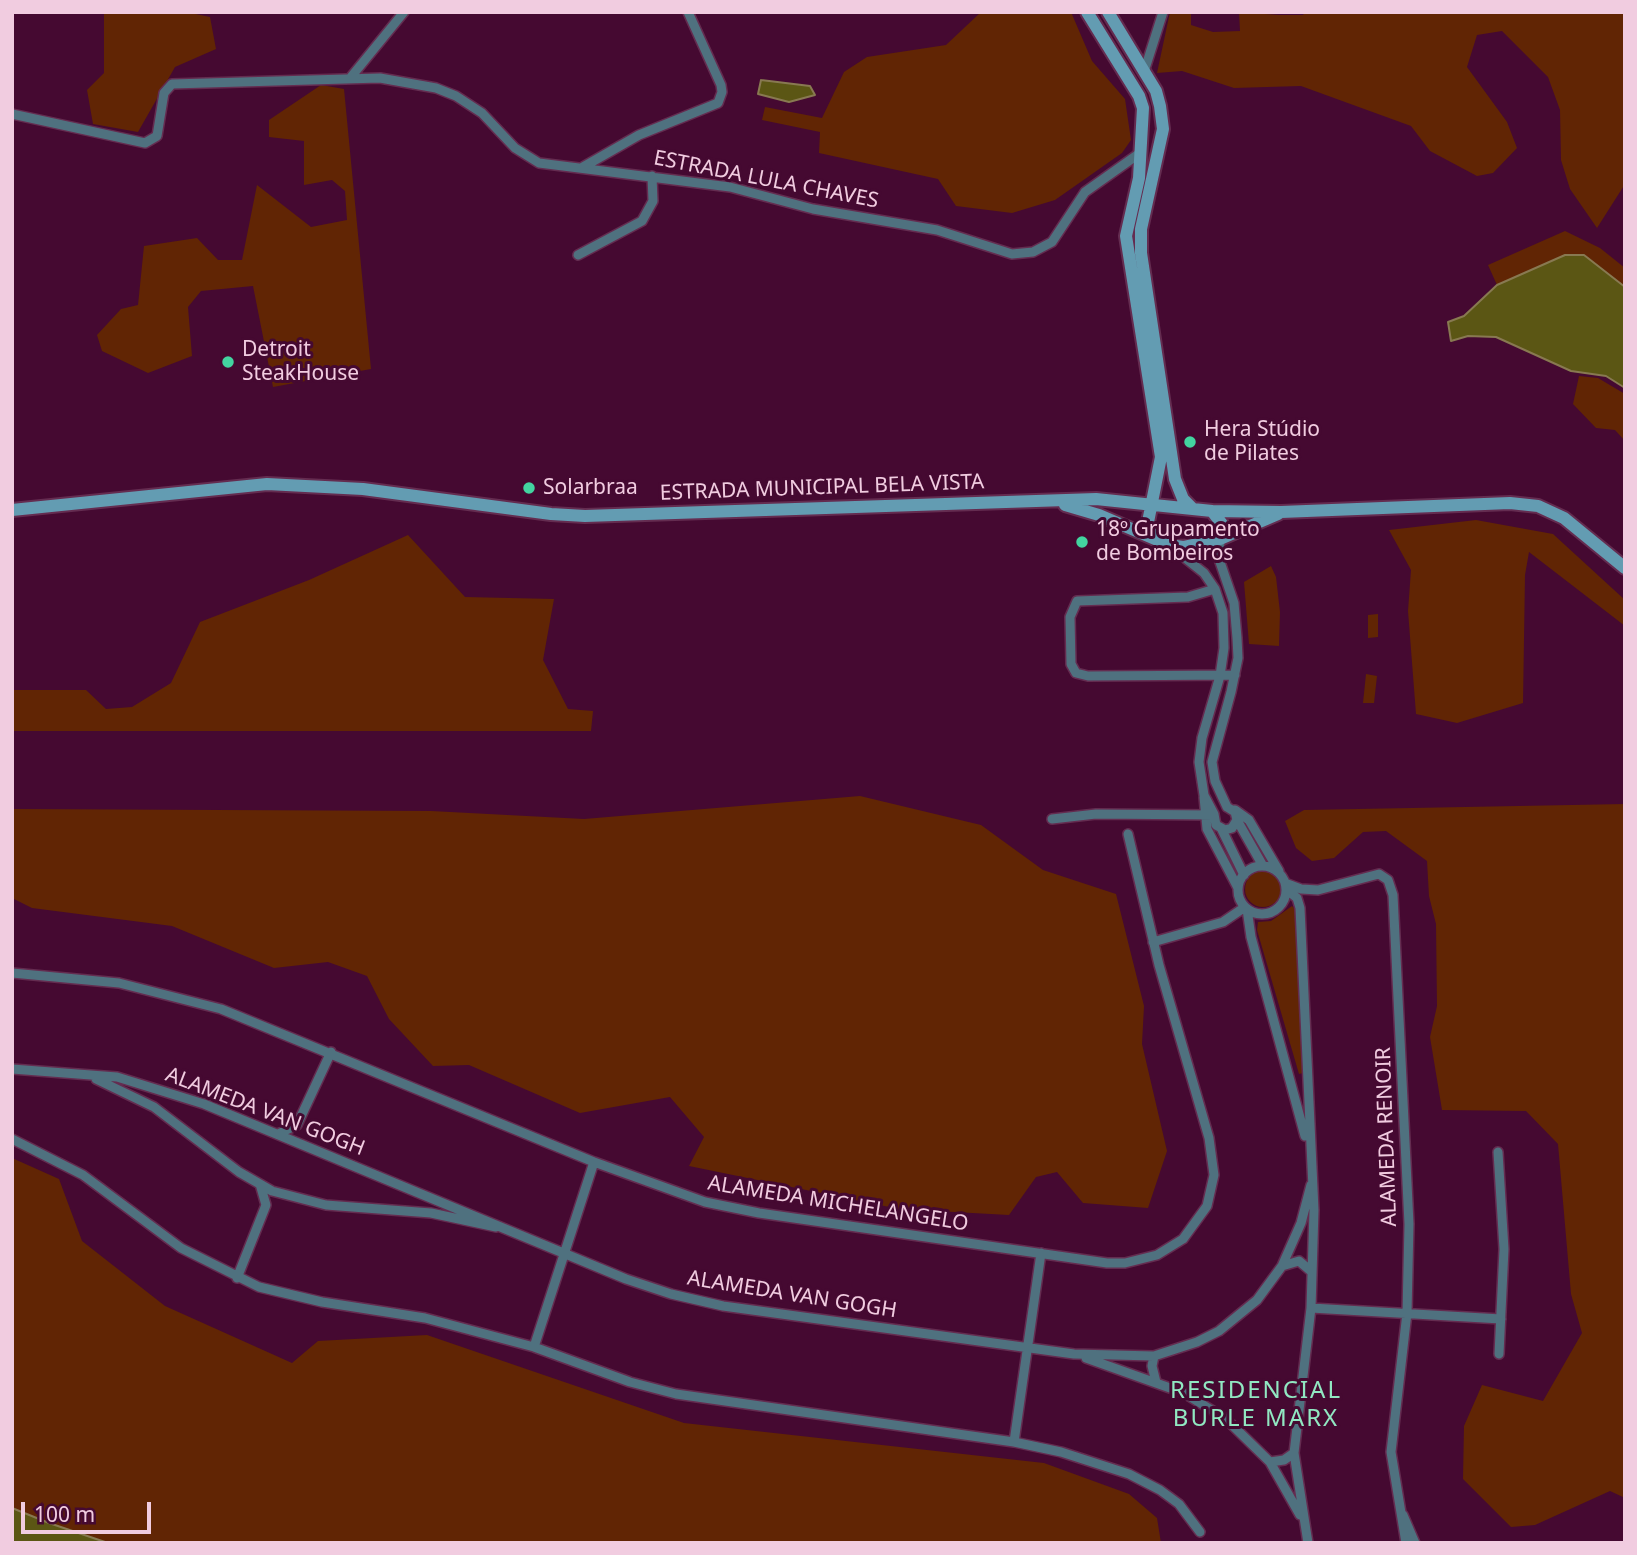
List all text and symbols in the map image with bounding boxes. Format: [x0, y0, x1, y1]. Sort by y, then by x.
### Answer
street label: ESTRADA LULA CHAVES [651, 146, 881, 214]
place label: Detroit SteakHouse [242, 337, 359, 387]
marker: Detroit SteakHouse [220, 354, 236, 370]
place label: Hera Stúdio de Pilates [1204, 417, 1320, 467]
marker: Hera Stúdio de Pilates [1182, 434, 1198, 450]
street label: ESTRADA MUNICIPAL BELA VISTA [659, 470, 985, 506]
place label: Solarbraa [543, 475, 638, 501]
marker: Solarbraa [521, 480, 537, 496]
place label: 18º Grupamento de Bombeiros [1096, 517, 1260, 567]
marker: 18º Grupamento de Bombeiros [1074, 534, 1090, 550]
street label: ALAMEDA RENOIR [1371, 1047, 1403, 1227]
street label: ALAMEDA VAN GOGH [162, 1062, 368, 1162]
street label: ALAMEDA MICHELANGELO [706, 1171, 970, 1237]
street label: ALAMEDA VAN GOGH [686, 1266, 898, 1324]
district label: RESIDENCIAL BURLE MARX [1171, 1377, 1341, 1433]
scale bar [24, 1488, 154, 1532]
text: 100 m [34, 1500, 95, 1528]

